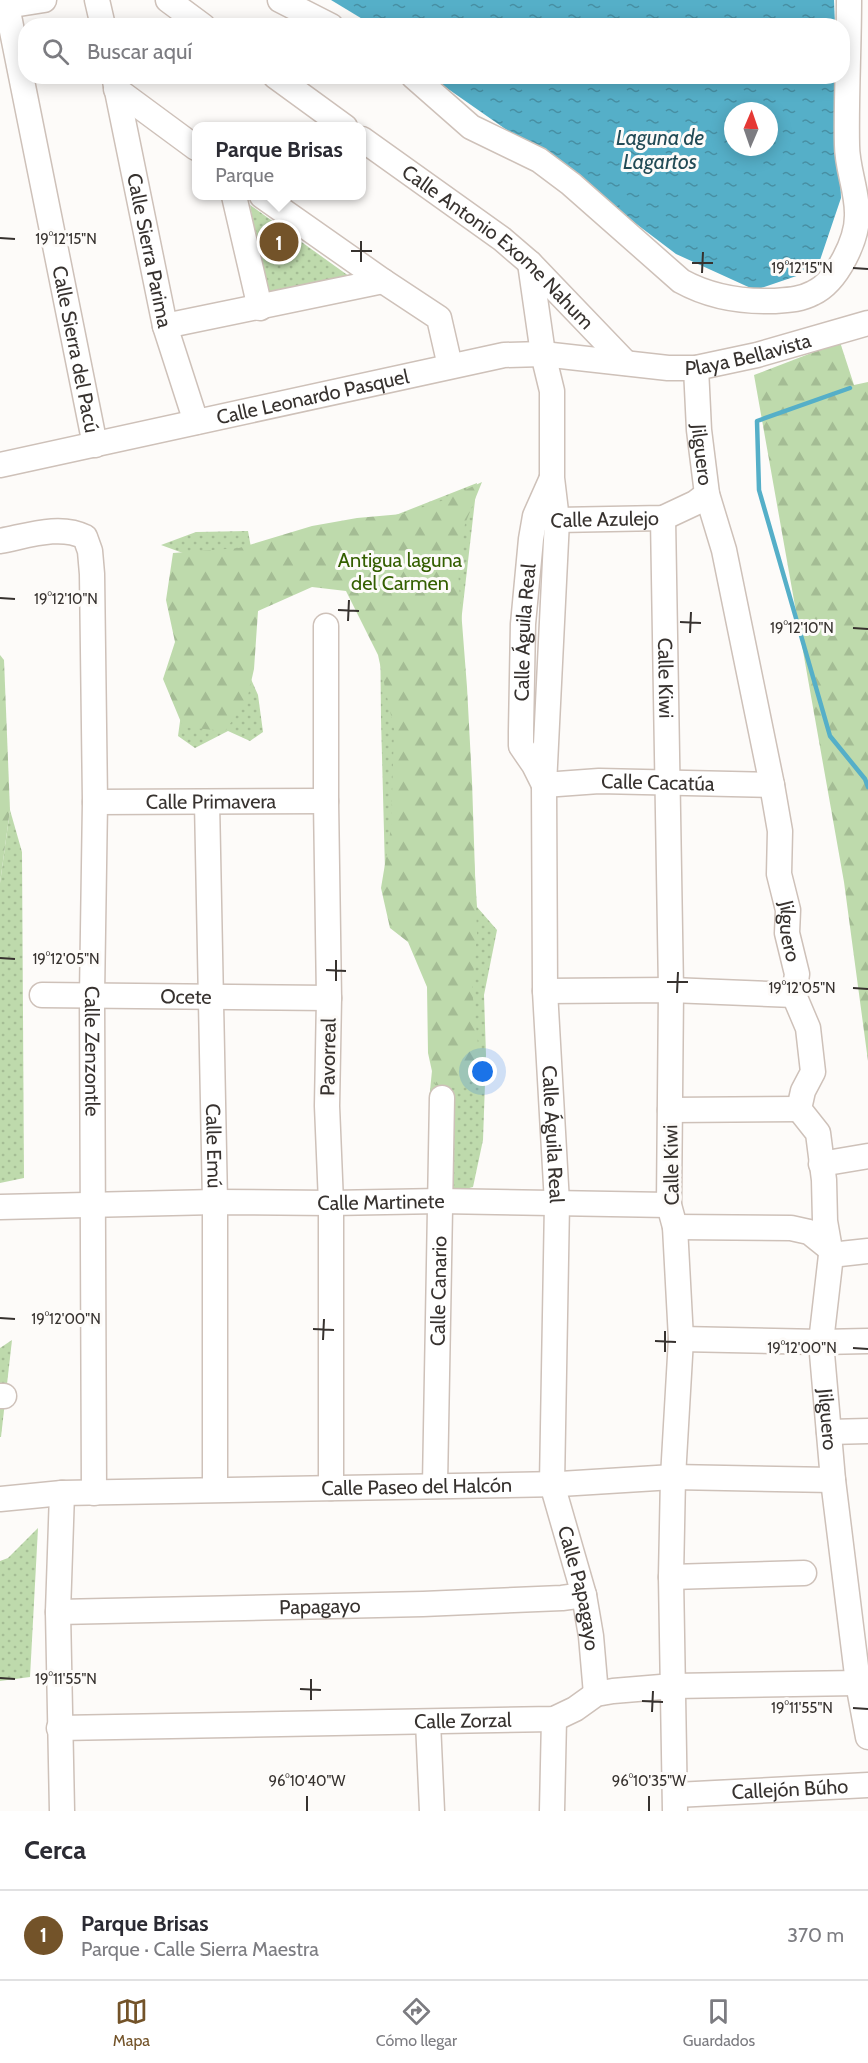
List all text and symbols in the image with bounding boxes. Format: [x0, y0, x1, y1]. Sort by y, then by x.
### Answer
search box [18, 18, 850, 84]
icon: search [39, 35, 72, 68]
text: Buscar aquí [87, 38, 192, 65]
north arrow [724, 102, 778, 156]
popup [192, 122, 366, 200]
water label: Laguna de Lagartos [616, 125, 704, 174]
text: Parque Brisas [215, 136, 343, 163]
street label: Calle Antonio Exome Nahum [397, 159, 599, 334]
text: Parque [215, 163, 274, 187]
street label: Calle Sierra Parima [122, 171, 177, 330]
pin: 1 [260, 220, 298, 264]
text: 19°12'15"N [35, 230, 97, 248]
text: 19°12'15"N [771, 259, 833, 277]
street label: Calle Sierra del Pacú [47, 264, 104, 435]
street label: Playa Bellavista [685, 328, 814, 380]
street label: Calle Leonardo Pasquel [214, 364, 411, 429]
street label: Jilguero [687, 423, 718, 487]
street label: Calle Azulejo [548, 506, 659, 533]
park label: Antigua laguna del Carmen [338, 548, 463, 595]
street label: Calle Águila Real [510, 562, 541, 702]
text: 19°12'10"N [34, 590, 98, 608]
text: 19°12'10"N [770, 619, 834, 637]
street label: Calle Kiwi [653, 637, 678, 719]
street label: Calle Cacatúa [601, 769, 715, 796]
street label: Calle Primavera [146, 789, 277, 814]
street label: Jilguero [774, 897, 806, 964]
text: 19°12'05"N [32, 950, 100, 968]
text: 19°12'05"N [768, 979, 836, 997]
street label: Ocete [160, 984, 212, 1009]
street label: Calle Zenzontle [80, 986, 104, 1117]
street label: Pavorreal [315, 1018, 341, 1096]
your location [468, 1057, 497, 1086]
street label: Calle Águila Real [537, 1065, 569, 1204]
street label: Calle Emú [201, 1103, 227, 1189]
street label: Calle Kiwi [658, 1124, 684, 1206]
street label: Calle Martinete [317, 1189, 445, 1215]
street label: Calle Canario [426, 1236, 452, 1346]
text: 19°12'00"N [31, 1310, 101, 1328]
text: 19°12'00"N [767, 1339, 837, 1357]
street label: Jilguero [813, 1387, 842, 1451]
street label: Calle Paseo del Halcón [321, 1473, 512, 1500]
street label: Calle Papagayo [553, 1523, 604, 1652]
street label: Papagayo [279, 1593, 361, 1619]
text: 19°11'55"N [35, 1670, 97, 1688]
text: 19°11'55"N [771, 1699, 833, 1717]
street label: Calle Zorzal [414, 1708, 512, 1734]
text: 96°10'40"W [268, 1772, 346, 1790]
text: 96°10'35"W [612, 1772, 687, 1790]
street label: Callejón Búho [731, 1774, 849, 1804]
text: Cerca [24, 1834, 86, 1866]
text: Parque Brisas [81, 1910, 209, 1937]
text: 1 [40, 1923, 47, 1947]
text: 370 m [787, 1923, 844, 1947]
text: Parque · Calle Sierra Maestra [81, 1937, 319, 1961]
tab: Mapa [113, 1995, 150, 2050]
tab: Cómo llegar [376, 1995, 457, 2050]
tab: Guardados [683, 1995, 755, 2050]

